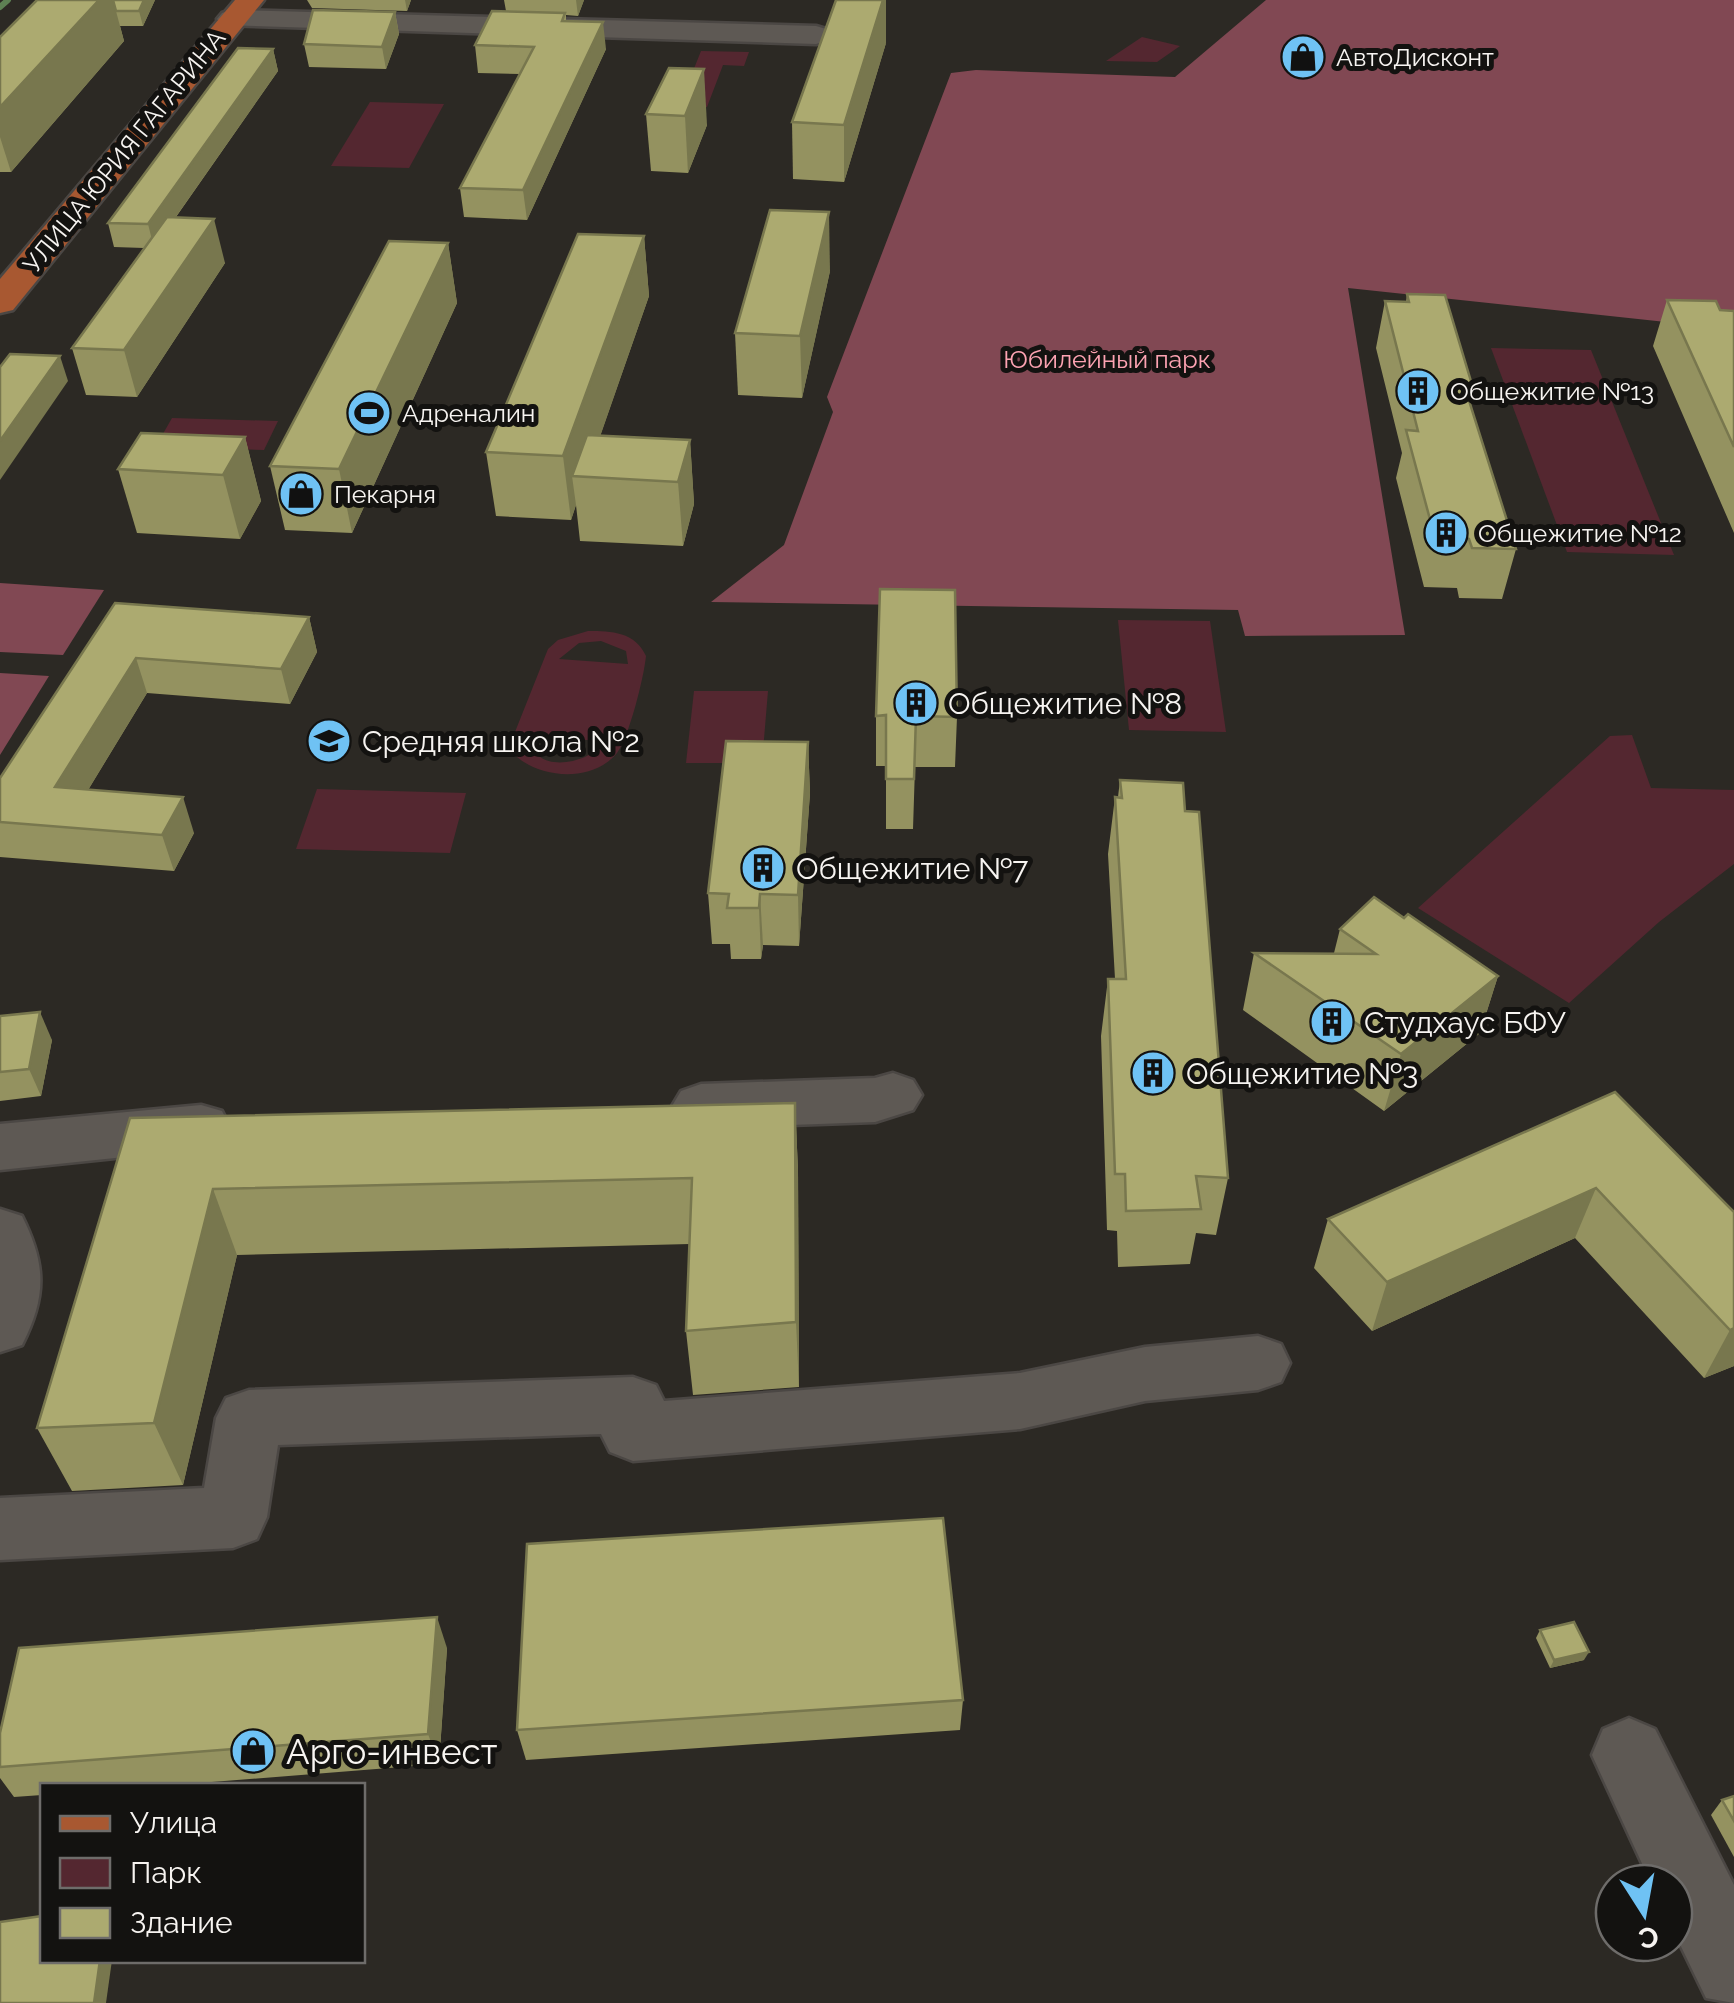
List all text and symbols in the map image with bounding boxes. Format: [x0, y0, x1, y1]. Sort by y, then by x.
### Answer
street label: УЛИЦА ЮРИЯ ГАГАРИНА [17, 23, 231, 279]
shop icon: АвтоДисконт [1280, 34, 1326, 80]
place label: АвтоДисконт [1336, 42, 1494, 72]
park label: Юбилейный парк [1003, 344, 1211, 374]
building icon: Общежитие №13 [1395, 368, 1441, 414]
place label: Общежитие №13 [1450, 376, 1654, 406]
sports icon: Адреналин [346, 390, 392, 436]
place label: Адреналин [402, 398, 535, 428]
shop icon: Пекарня [278, 471, 324, 517]
place label: Пекарня [334, 479, 436, 509]
building icon: Общежитие №12 [1423, 510, 1469, 556]
place label: Общежитие №12 [1478, 518, 1682, 548]
building icon: Общежитие №8 [893, 680, 939, 726]
place label: Общежитие №8 [948, 686, 1182, 721]
school or university icon: Средняя школа №2 [306, 718, 352, 764]
place label: Средняя школа №2 [362, 724, 640, 759]
building icon: Общежитие №7 [740, 845, 786, 891]
place label: Общежитие №7 [796, 851, 1028, 886]
building icon: Студхаус БФУ [1309, 999, 1355, 1045]
place label: Студхаус БФУ [1364, 1005, 1566, 1040]
building icon: Общежитие №3 [1130, 1050, 1176, 1096]
place label: Общежитие №3 [1186, 1056, 1418, 1091]
shop icon: Арго-инвест [230, 1728, 276, 1774]
place label: Арго-инвест [286, 1731, 498, 1772]
legend [40, 1783, 365, 1963]
text: Улица [130, 1805, 217, 1840]
text: Парк [130, 1855, 202, 1890]
north arrow [1594, 1863, 1694, 1963]
text: Здание [130, 1905, 233, 1940]
text: С [1636, 1919, 1661, 1955]

